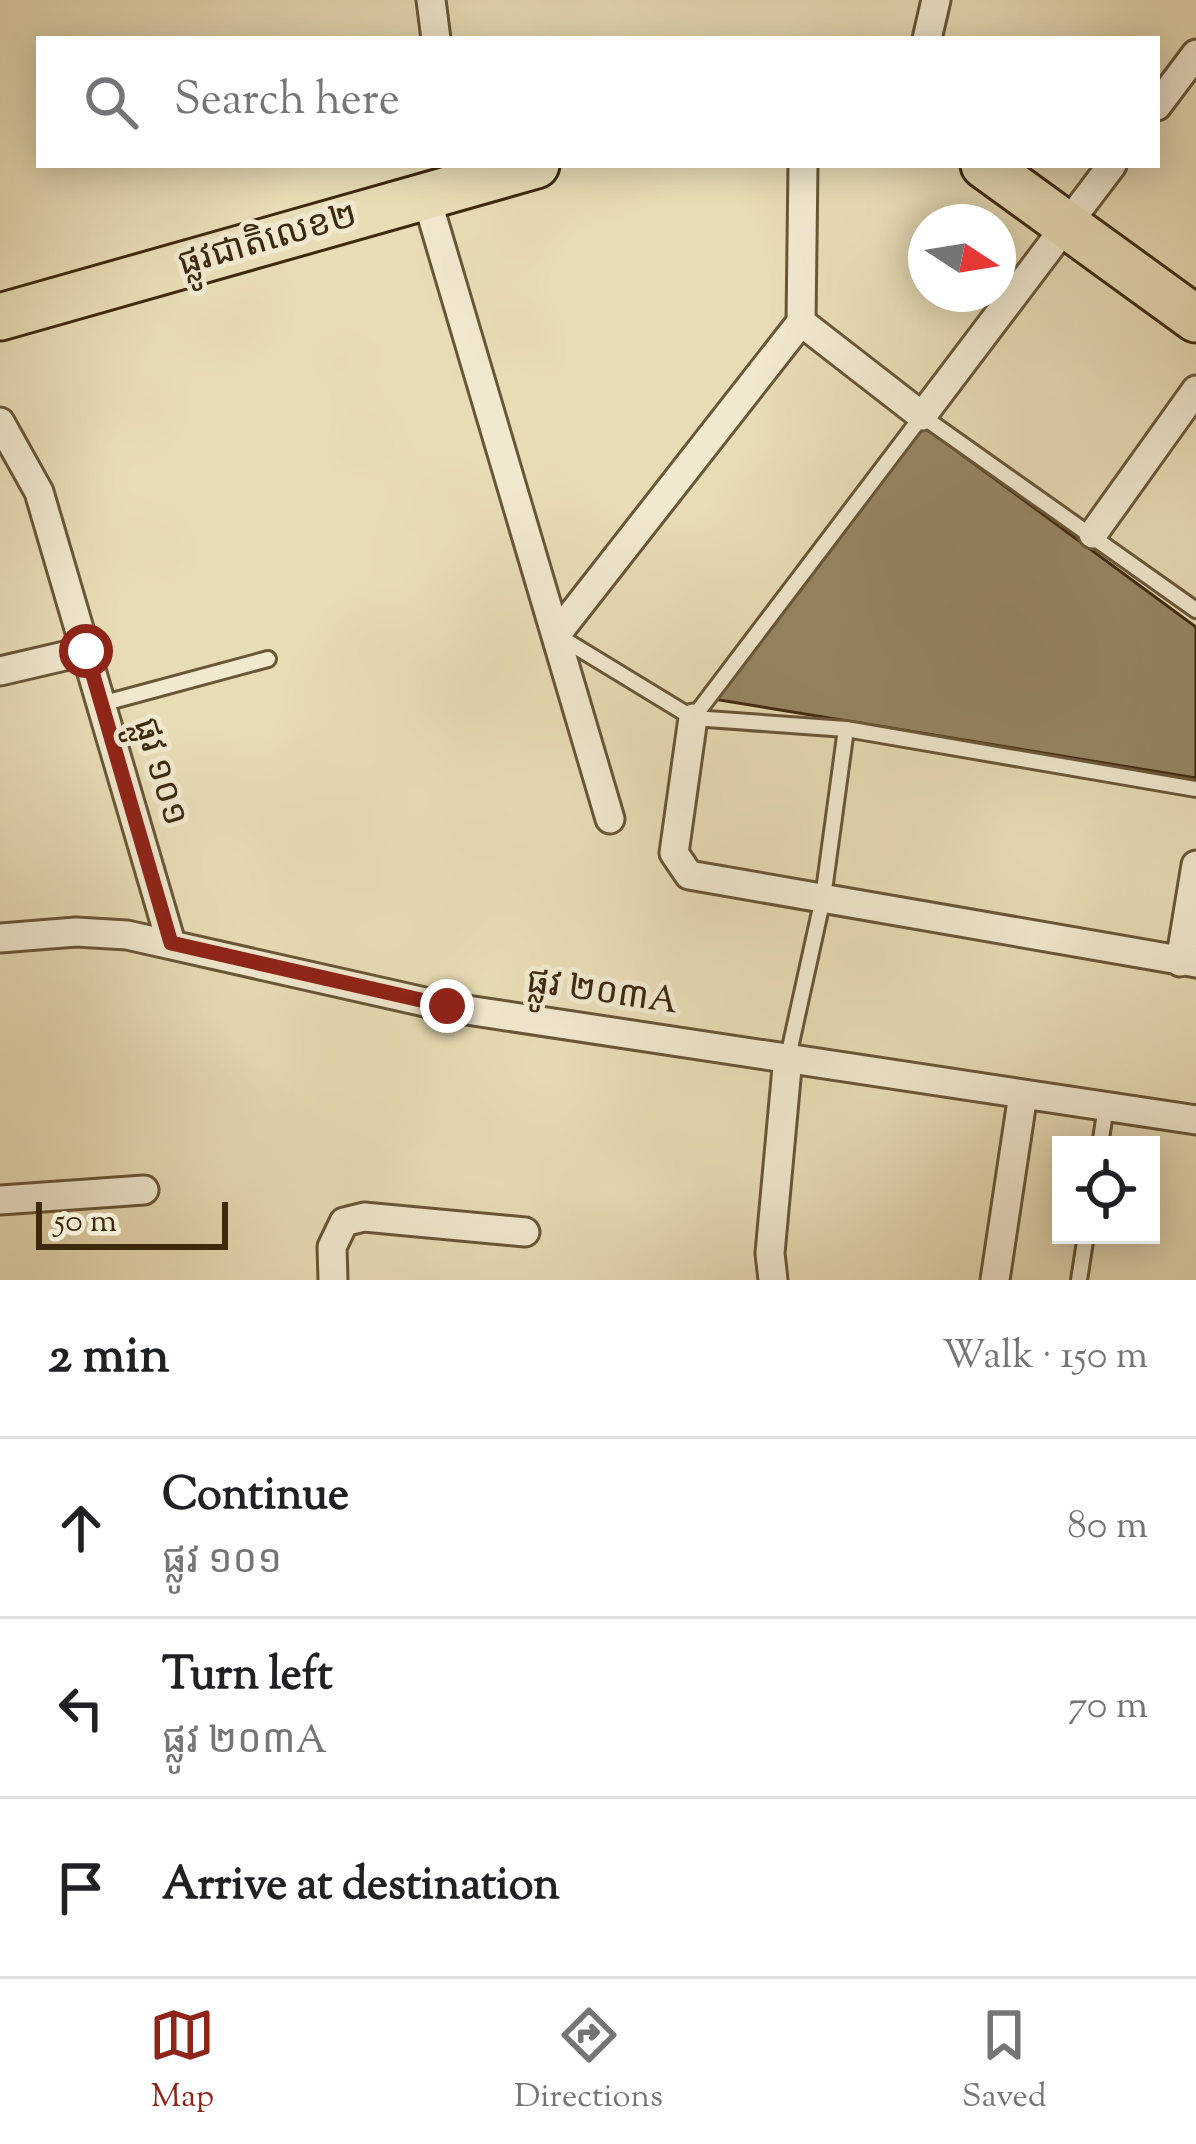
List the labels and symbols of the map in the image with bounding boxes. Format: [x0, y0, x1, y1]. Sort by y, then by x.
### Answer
street label: ផ្លូវជាតិលេខ២ [172, 191, 365, 294]
north arrow [908, 204, 1016, 312]
route start [59, 624, 113, 678]
street label: ផ្លូវ ១០១ [115, 711, 200, 833]
street label: ផ្លូវ ២០៣A [523, 957, 681, 1032]
route end [420, 979, 474, 1033]
scale bar [36, 1196, 228, 1249]

